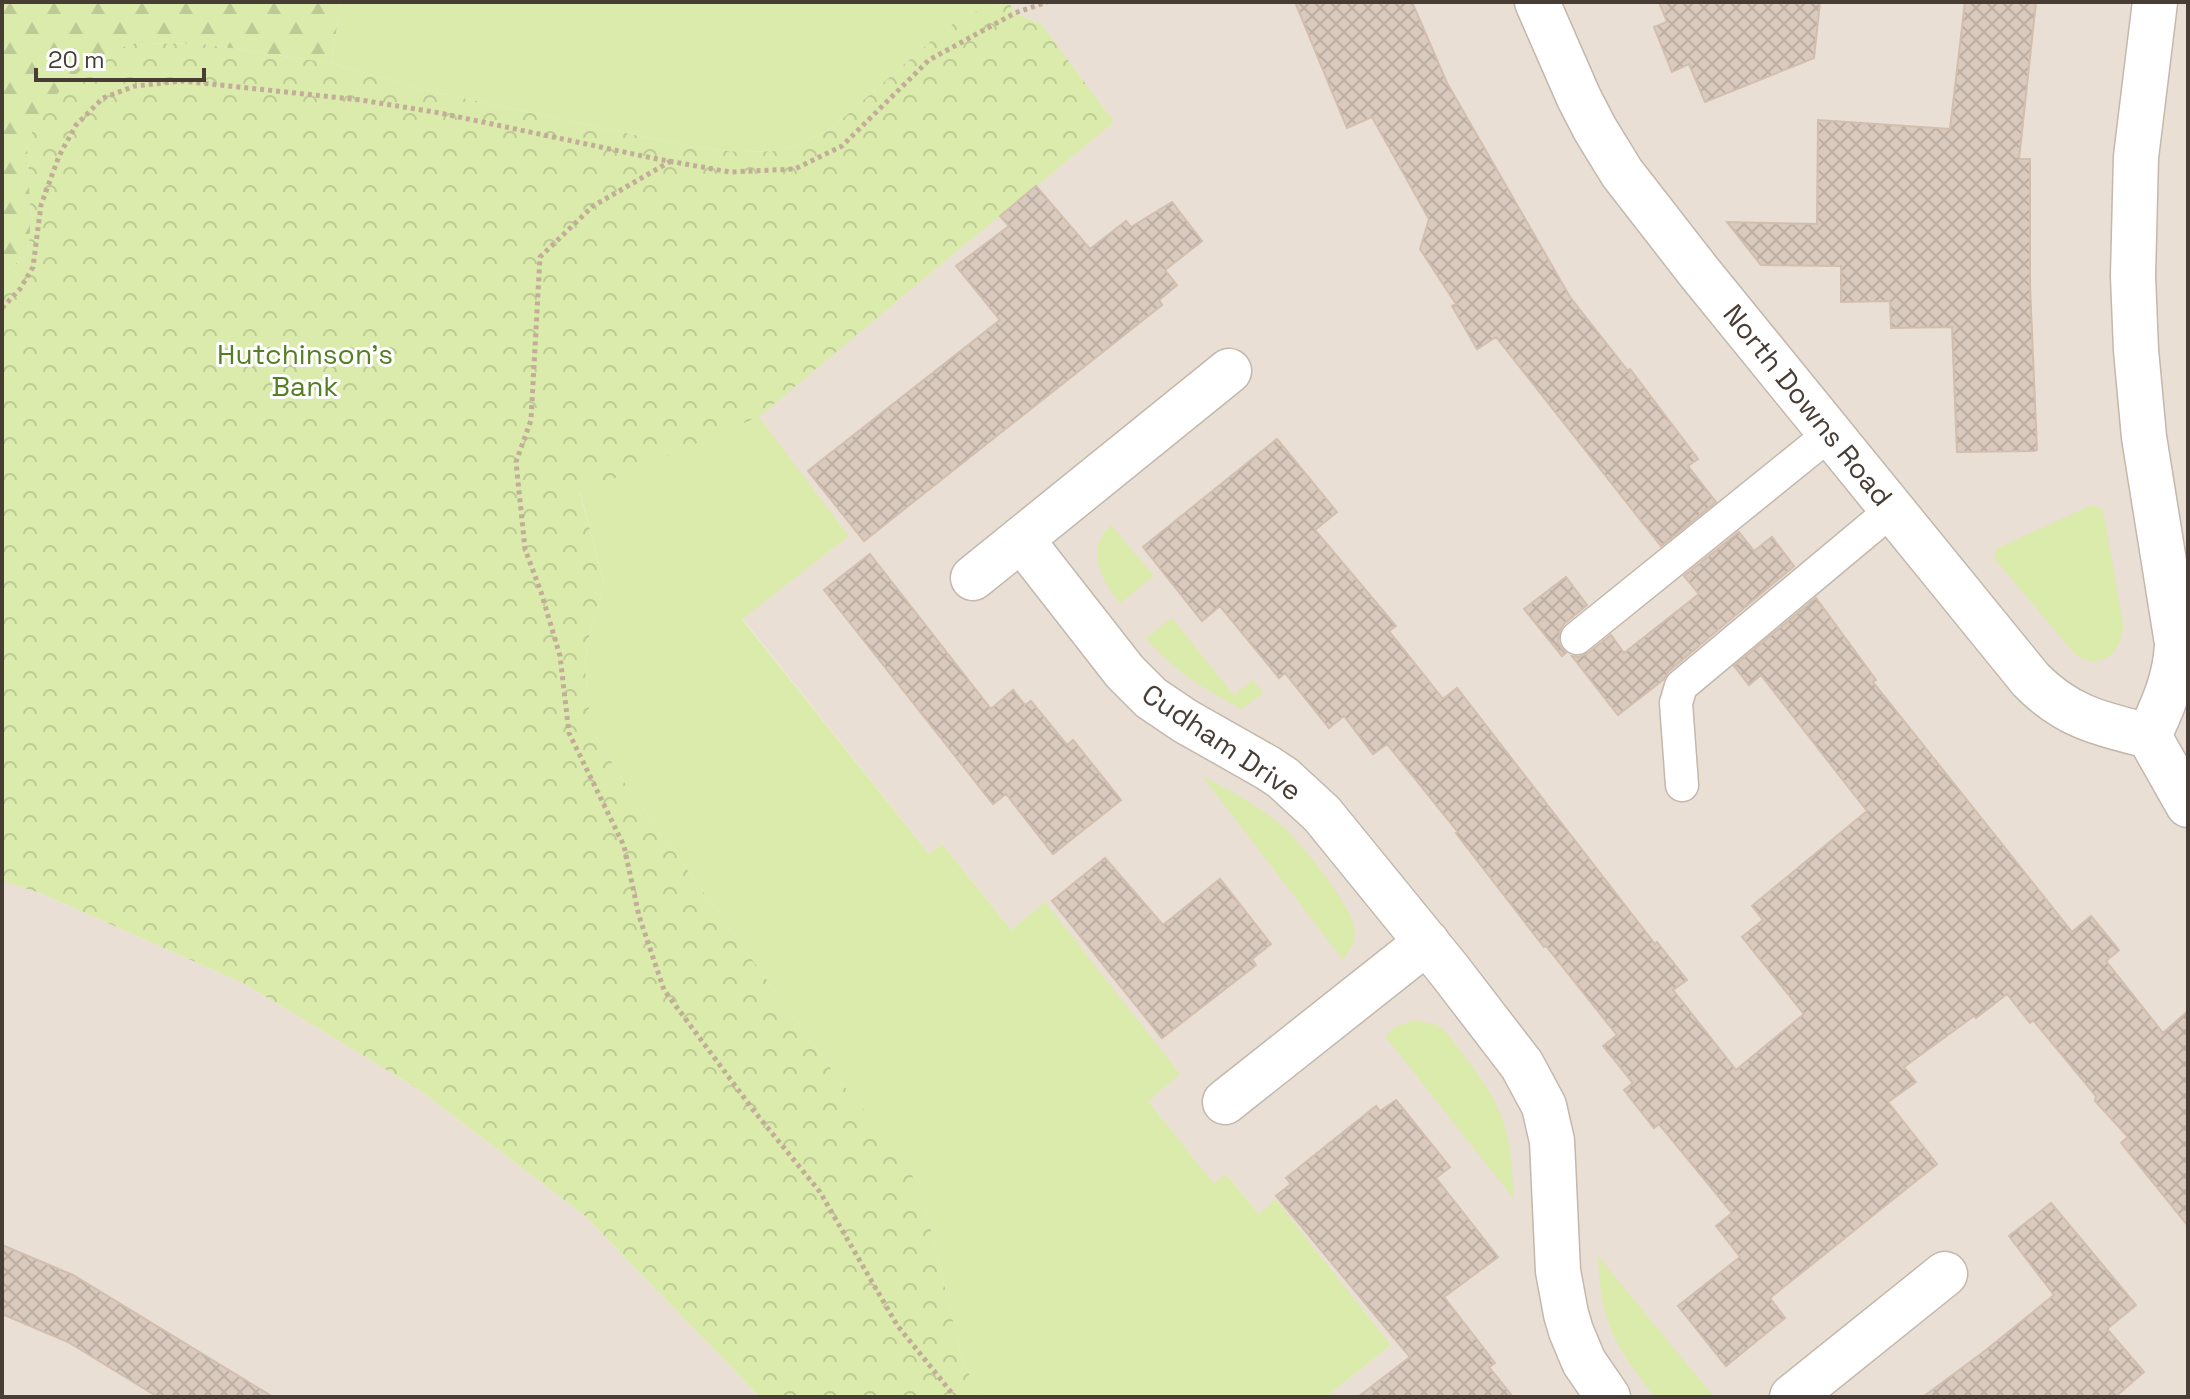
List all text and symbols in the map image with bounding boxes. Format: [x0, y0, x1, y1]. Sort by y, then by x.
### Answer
scale bar [36, 32, 204, 82]
text: 20 m [48, 44, 105, 75]
street label: North Downs Road [1715, 297, 1901, 513]
park label: Hutchinson's Bank [217, 336, 393, 404]
street label: Cudham Drive [1135, 675, 1309, 809]

